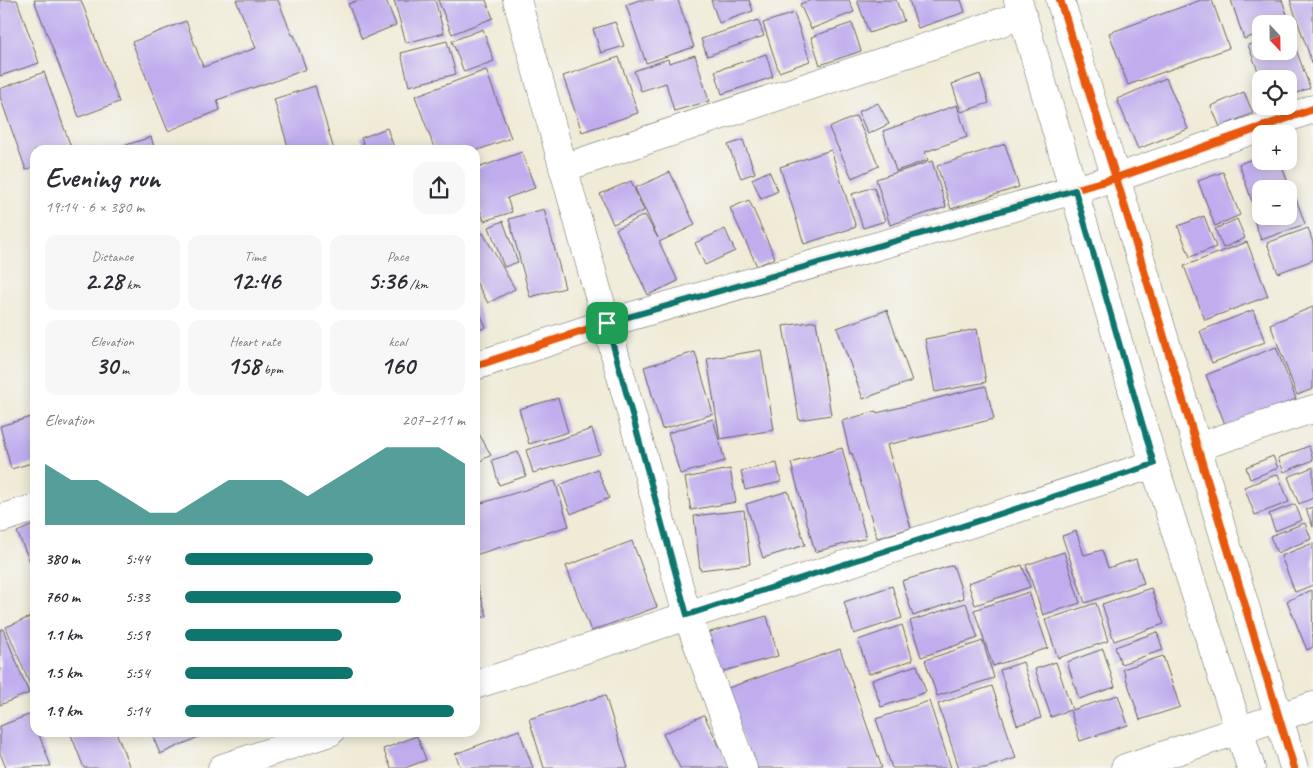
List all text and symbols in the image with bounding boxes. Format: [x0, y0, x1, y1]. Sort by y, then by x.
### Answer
north arrow [1252, 15, 1298, 60]
map controls [1252, 15, 1297, 225]
button: locate [1252, 70, 1297, 115]
button: + [1252, 125, 1297, 170]
text: Evening run [45, 160, 160, 195]
button: share [413, 162, 465, 214]
button: − [1252, 180, 1297, 225]
text: 19:14 · 6 × 380 m [45, 197, 144, 217]
text: Distance [91, 248, 133, 265]
text: Time [244, 248, 266, 265]
text: Pace [387, 248, 408, 265]
text: 2.28 [84, 265, 123, 297]
text: 12:46 [230, 265, 280, 297]
text: 5:36 [367, 265, 406, 297]
text: km [123, 276, 140, 293]
text: /km [406, 276, 428, 293]
pin [586, 302, 628, 344]
icon: arrive [593, 309, 621, 337]
text: Elevation [91, 333, 134, 350]
text: Heart rate [229, 333, 281, 350]
text: kcal [388, 333, 407, 350]
text: 30 [95, 350, 118, 382]
text: 158 [227, 350, 260, 382]
text: 160 [381, 350, 415, 382]
text: m [118, 361, 129, 378]
text: bpm [260, 361, 283, 378]
text: Elevation [45, 410, 94, 430]
text: 207–211 m [402, 410, 465, 430]
text: 380 m [45, 549, 80, 569]
text: 5:44 [125, 549, 150, 569]
text: 760 m [45, 587, 80, 607]
text: 5:33 [125, 587, 150, 607]
text: 1.1 km [45, 625, 82, 645]
text: 5:59 [125, 625, 150, 645]
text: 1.5 km [45, 663, 82, 683]
text: 5:54 [125, 663, 150, 683]
text: 1.9 km [45, 701, 82, 721]
text: 5:14 [125, 701, 150, 721]

